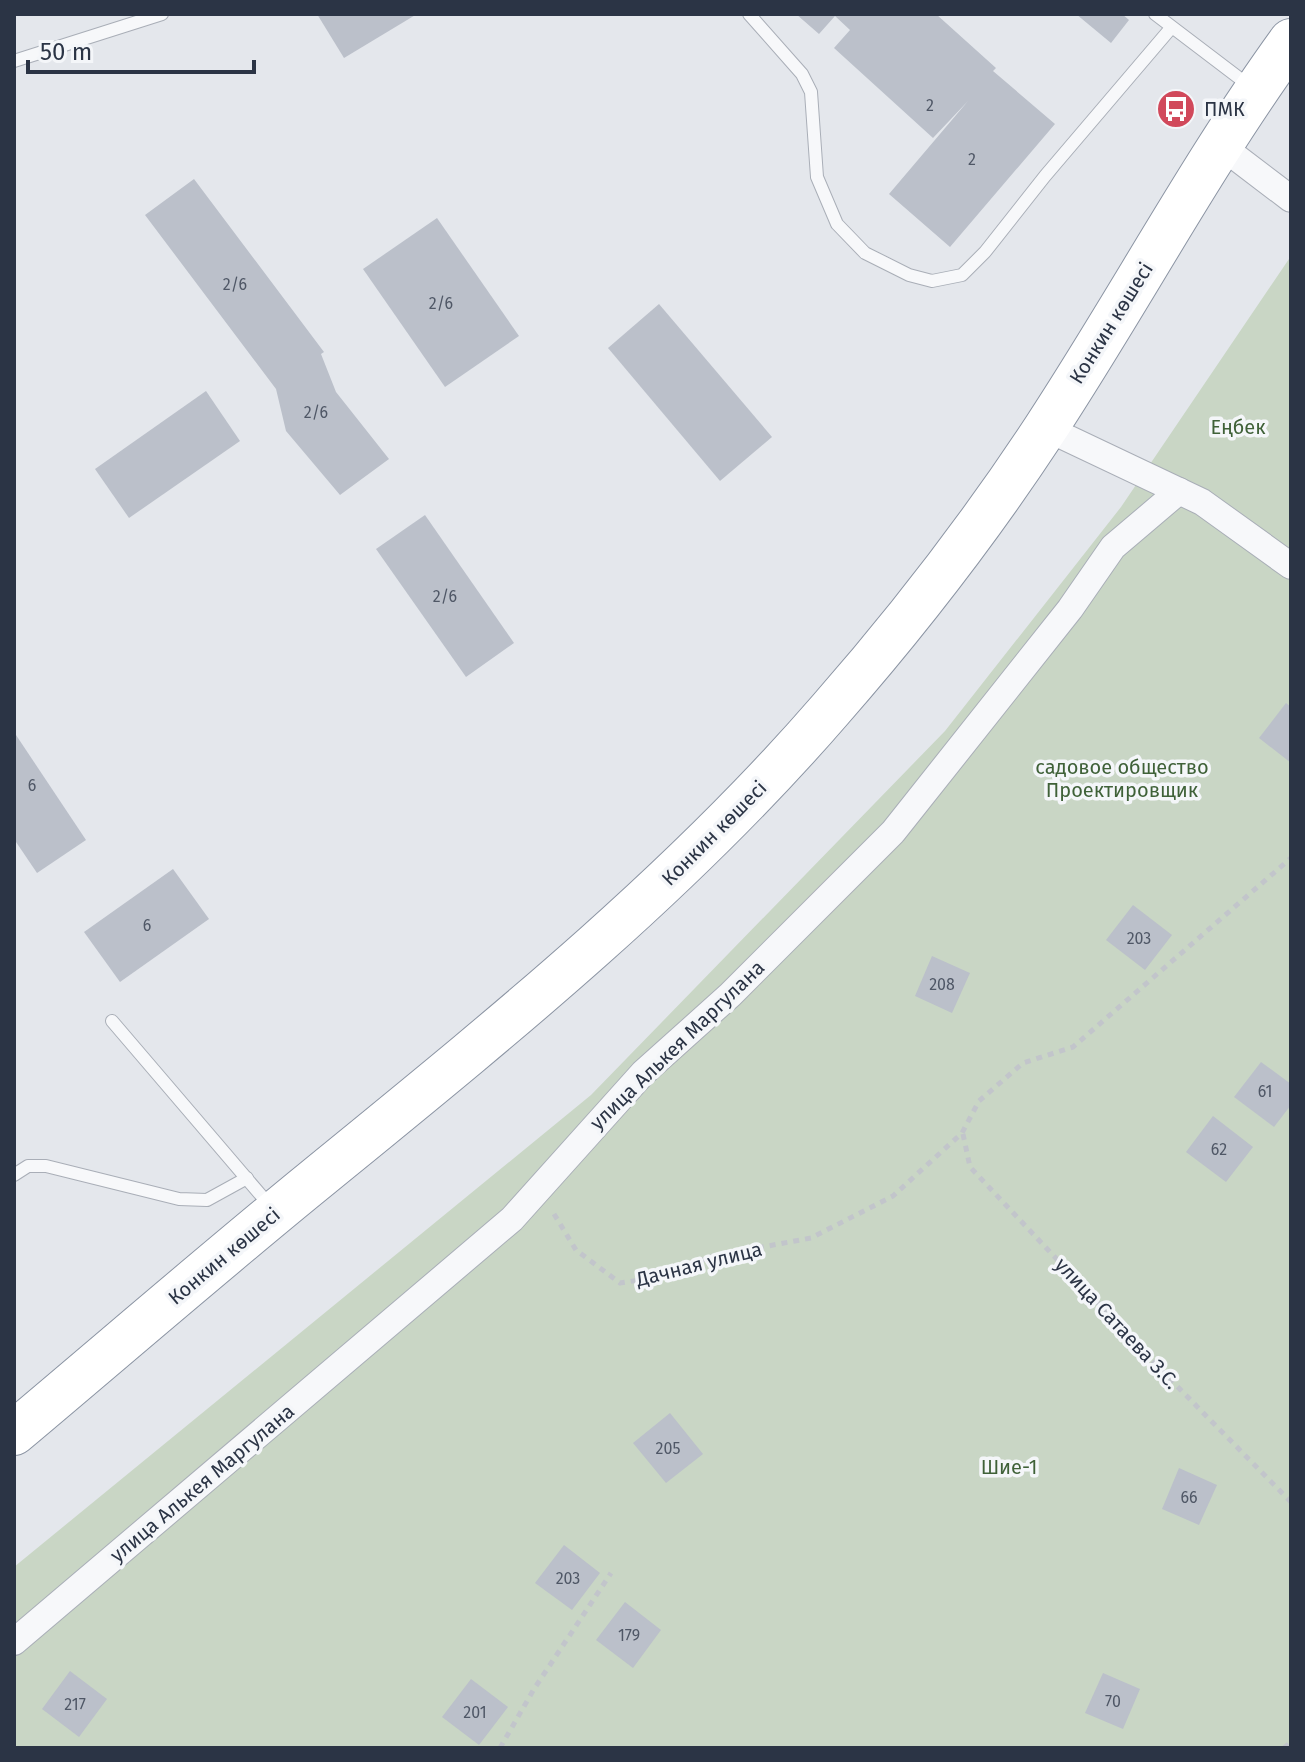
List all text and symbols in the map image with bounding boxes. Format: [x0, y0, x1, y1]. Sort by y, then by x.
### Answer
scale bar [28, 24, 254, 74]
text: 50 m [40, 38, 92, 66]
bus stop icon: ПМК [1155, 88, 1197, 130]
house number: 2 [926, 96, 934, 115]
place label: ПМК [1204, 97, 1245, 121]
house number: 2 [968, 150, 976, 169]
street label: Конкин көшесі [1064, 258, 1158, 388]
house number: 2/6 [223, 275, 247, 294]
house number: 2/6 [429, 294, 453, 313]
house number: 2/6 [304, 403, 328, 422]
park label: Еңбек [1210, 415, 1266, 439]
house number: 2/6 [433, 587, 457, 606]
park label: садовое общество Проектировщик [1035, 755, 1209, 802]
house number: 6 [28, 776, 36, 795]
street label: Конкин көшесі [657, 776, 771, 890]
house number: 6 [143, 916, 151, 935]
house number: 203 [1127, 929, 1151, 948]
street label: улица Алькея Маргулана [585, 955, 769, 1135]
house number: 208 [929, 975, 955, 994]
house number: 61 [1258, 1082, 1272, 1101]
house number: 62 [1211, 1140, 1227, 1159]
street label: Конкин көшесі [163, 1202, 285, 1310]
street label: Дачная улица [633, 1237, 764, 1291]
street label: улица Сатаева З.С. [1050, 1252, 1184, 1394]
street label: улица Алькея Маргулана [105, 1399, 299, 1567]
house number: 205 [656, 1439, 680, 1458]
park label: Шие-1 [981, 1455, 1037, 1479]
house number: 66 [1180, 1488, 1198, 1507]
house number: 203 [556, 1569, 580, 1588]
house number: 179 [618, 1626, 640, 1645]
house number: 70 [1105, 1692, 1121, 1711]
house number: 217 [64, 1695, 86, 1714]
house number: 201 [463, 1703, 487, 1722]

